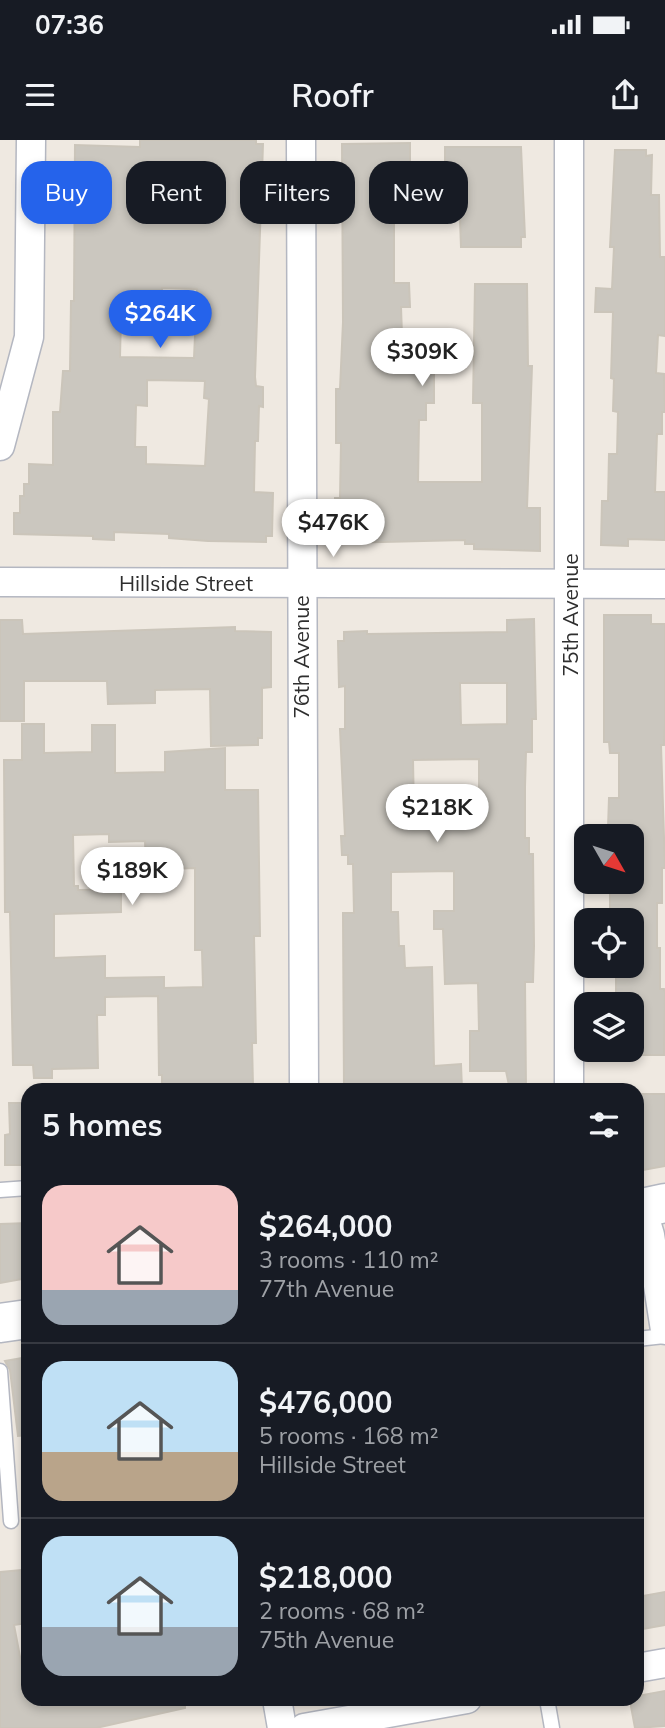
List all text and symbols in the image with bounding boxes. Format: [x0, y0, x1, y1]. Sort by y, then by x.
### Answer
text: 07:36 [35, 8, 104, 41]
text: Roofr [291, 75, 374, 115]
icon: menu [21, 76, 59, 114]
icon: share [606, 76, 644, 114]
chip: Buy [21, 161, 112, 224]
chip: Rent [126, 161, 226, 224]
chip: Filters [240, 161, 355, 224]
chip: New [369, 161, 468, 224]
pin: $264K [111, 290, 209, 350]
text: $264K [125, 298, 195, 327]
pin: $309K [373, 328, 471, 388]
text: $309K [387, 336, 457, 365]
pin: $476K [284, 500, 382, 559]
text: $476K [298, 507, 368, 536]
street label: 75th Avenue [557, 553, 583, 677]
street label: Hillside Street [119, 570, 253, 596]
street label: 76th Avenue [288, 595, 314, 719]
pin: $218K [388, 784, 486, 844]
text: $218K [402, 792, 472, 821]
north arrow [574, 824, 644, 894]
map controls [574, 824, 644, 1062]
pin: $189K [83, 848, 181, 907]
text: $189K [97, 855, 167, 884]
button: locate [574, 908, 644, 978]
button: layers [574, 992, 644, 1062]
text: 5 homes [42, 1106, 163, 1144]
icon: filters [585, 1106, 623, 1144]
text: $264,000 [259, 1207, 392, 1245]
icon: home [98, 1213, 182, 1297]
text: 3 rooms · 110 m² [259, 1245, 439, 1274]
text: 77th Avenue [259, 1274, 394, 1303]
text: $476,000 [259, 1383, 392, 1421]
icon: home [98, 1389, 182, 1473]
text: 5 rooms · 168 m² [259, 1421, 439, 1450]
text: Hillside Street [259, 1450, 406, 1479]
text: $218,000 [259, 1558, 392, 1596]
icon: home [98, 1564, 182, 1648]
text: 2 rooms · 68 m² [259, 1596, 425, 1625]
text: 75th Avenue [259, 1625, 394, 1654]

